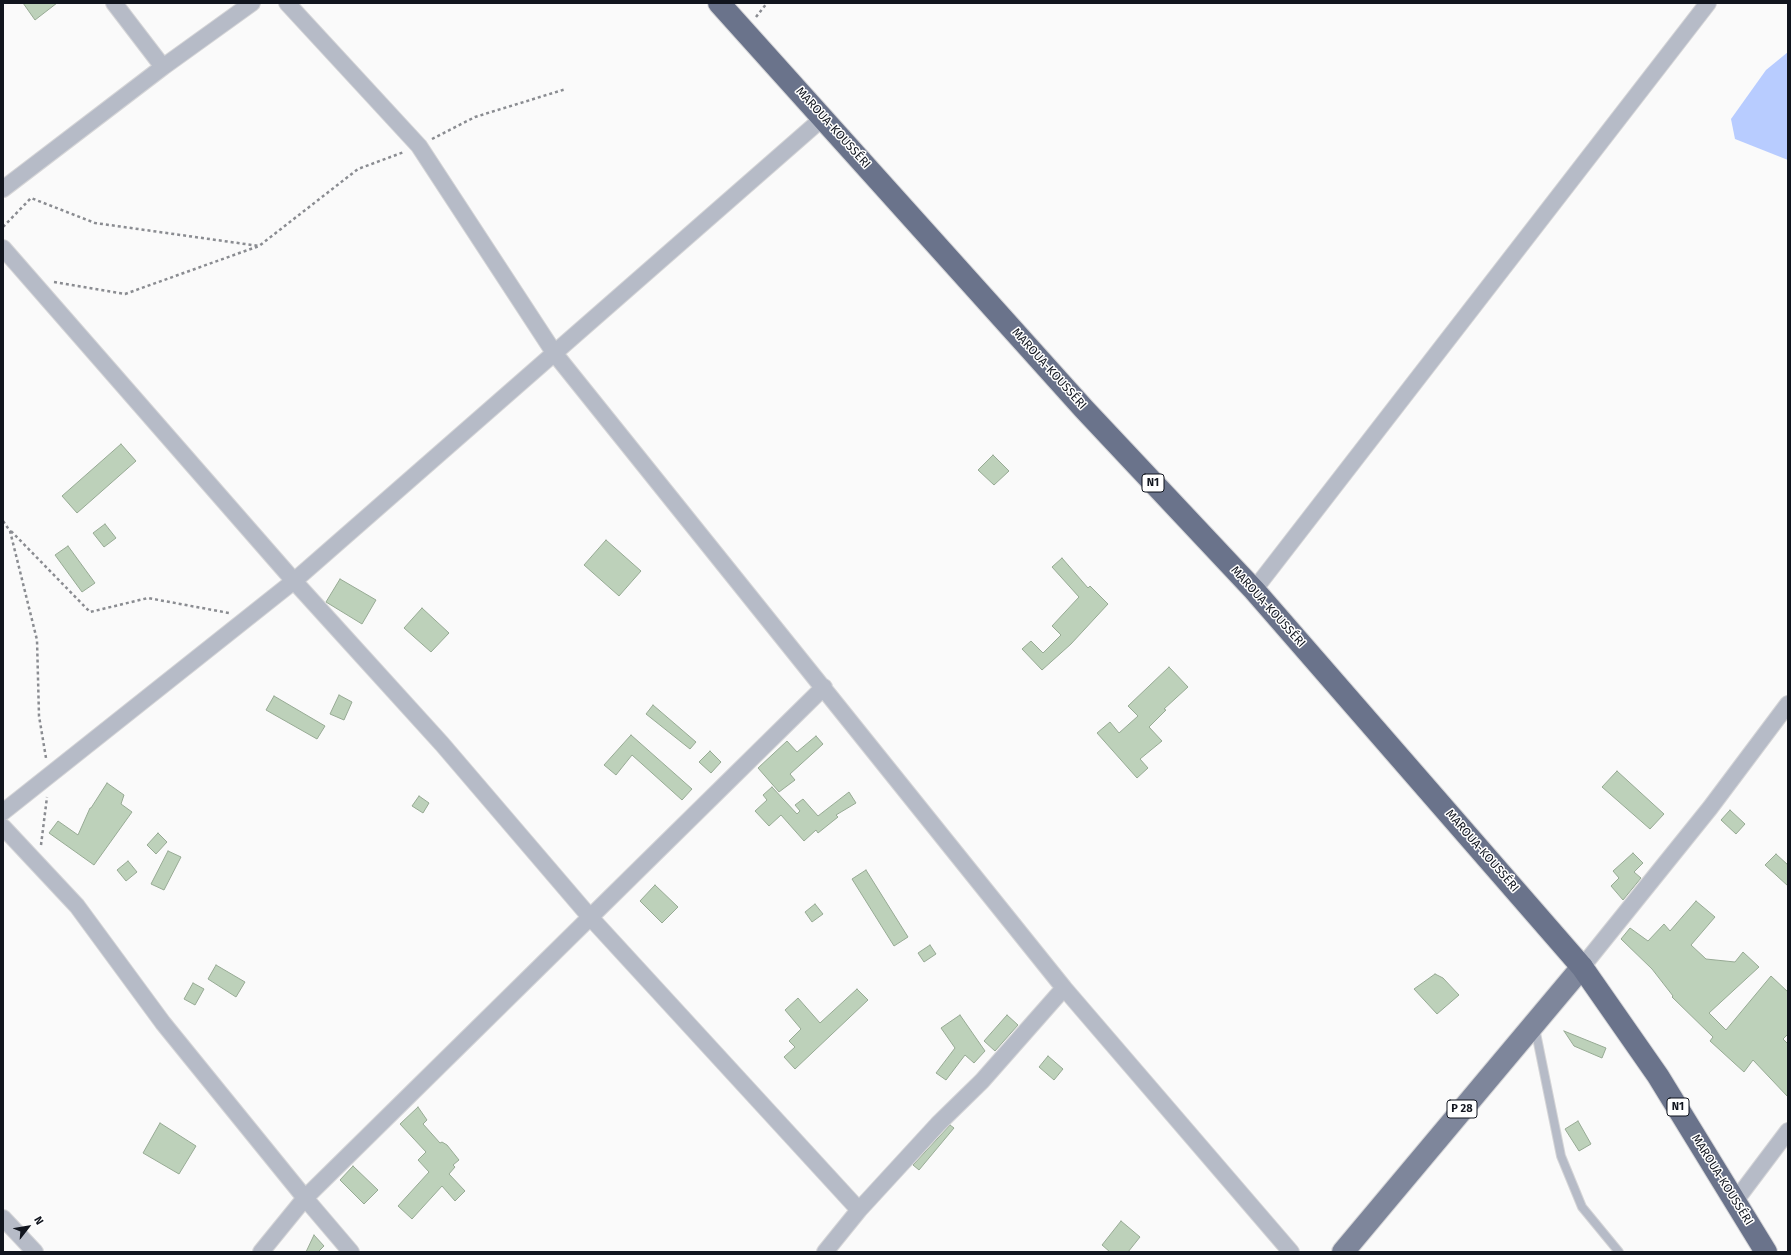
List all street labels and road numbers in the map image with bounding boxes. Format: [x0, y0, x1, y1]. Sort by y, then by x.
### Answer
street label: MAROUA-KOUSSÉRI [793, 84, 873, 172]
street label: MAROUA-KOUSSÉRI [1009, 325, 1089, 413]
road number: N1 [1142, 474, 1164, 492]
street label: MAROUA-KOUSSÉRI [1228, 563, 1308, 651]
street label: MAROUA-KOUSSÉRI [1442, 807, 1522, 895]
road number: N1 [1667, 1098, 1689, 1116]
road number: P 28 [1447, 1100, 1477, 1118]
street label: MAROUA-KOUSSÉRI [1688, 1132, 1756, 1228]

